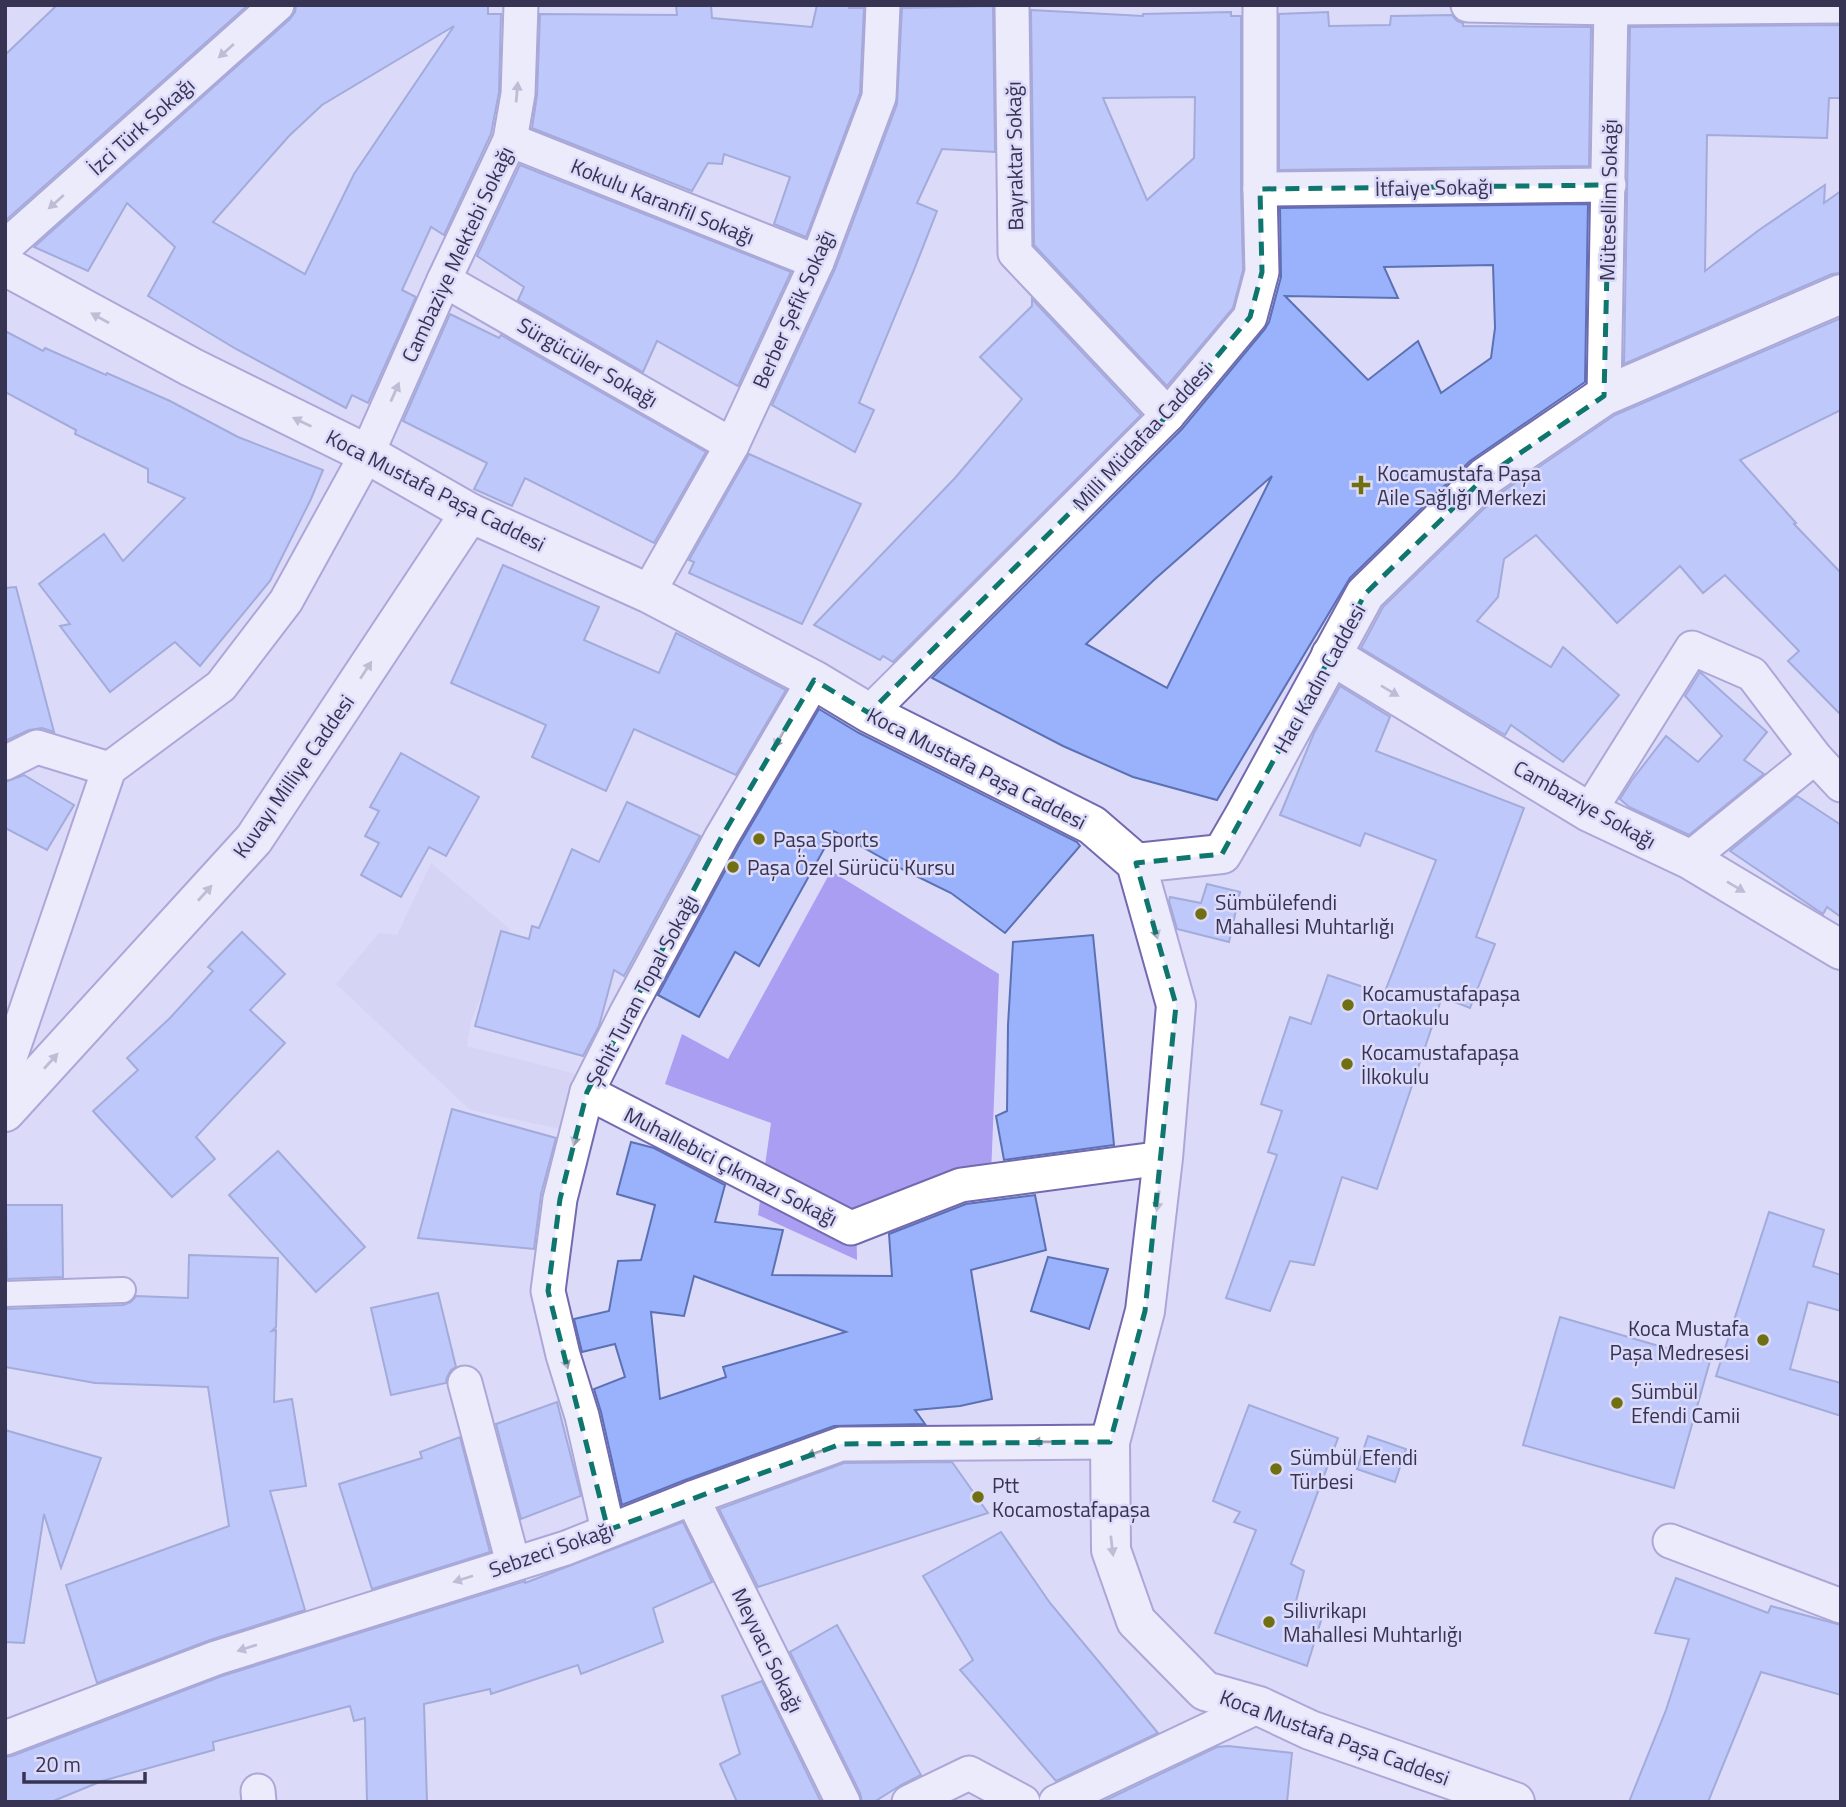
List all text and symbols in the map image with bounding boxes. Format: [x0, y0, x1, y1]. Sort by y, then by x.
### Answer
one-way arrow [217, 43, 235, 59]
street label: İzci Türk Sokağı [81, 69, 201, 183]
one-way arrow [512, 81, 523, 103]
street label: Bayraktar Sokağı [997, 81, 1031, 231]
street label: Mütesellim Sokağı [1591, 119, 1625, 281]
street label: Cambaziye Mektebi Sokağı [393, 141, 521, 367]
street label: Kokulu Karanfil Sokağı [566, 150, 760, 252]
street label: İtfaiye Sokağı [1375, 170, 1493, 204]
one-way arrow [47, 194, 65, 210]
street label: Berber Şefik Sokağı [744, 224, 842, 394]
street label: Sürgücüler Sokağı [512, 309, 664, 415]
one-way arrow [90, 312, 110, 324]
street label: Milli Müdafaa Caddesi [1064, 354, 1220, 518]
one-way arrow [389, 381, 400, 402]
one-way arrow [292, 417, 312, 428]
street label: Koca Mustafa Paşa Caddesi [321, 421, 551, 559]
place label: Kocamustafa Paşa Aile Sağlığı Merkezi [1377, 457, 1546, 513]
marker: Kocamustafa Paşa Aile Sağlığı Merkezi [1351, 475, 1371, 495]
street label: Hacı Kadın Caddesi [1265, 598, 1373, 758]
one-way arrow [359, 660, 372, 679]
one-way arrow [1380, 684, 1399, 697]
street label: Kuvayı Milliye Caddesi [224, 688, 362, 864]
street label: Koca Mustafa Paşa Caddesi [862, 699, 1092, 837]
one-way arrow [773, 730, 786, 749]
street label: Cambaziye Sokağı [1508, 752, 1662, 856]
place label: Paşa Sports [773, 823, 879, 855]
marker: Paşa Sports [751, 831, 767, 847]
place label: Paşa Özel Sürücü Kursu [747, 851, 955, 883]
marker: Paşa Özel Sürücü Kursu [725, 859, 741, 875]
one-way arrow [1727, 881, 1746, 894]
one-way arrow [196, 885, 212, 902]
place label: Sümbülefendi Mahallesi Muhtarlığı [1215, 886, 1394, 942]
street label: Şehit Turan Topal Sokağı [577, 888, 705, 1092]
marker: Sümbülefendi Mahallesi Muhtarlığı [1193, 906, 1209, 922]
one-way arrow [1150, 918, 1161, 940]
place label: Kocamustafapaşa Ortaokulu [1362, 977, 1521, 1033]
marker: Kocamustafapaşa Ortaokulu [1340, 997, 1356, 1013]
place label: Kocamustafapaşa İlkokulu [1361, 1036, 1520, 1092]
one-way arrow [43, 1053, 59, 1070]
marker: Kocamustafapaşa İlkokulu [1339, 1056, 1355, 1072]
street label: Muhallebici Çıkmazı Sokağı [618, 1098, 844, 1234]
one-way arrow [570, 1126, 581, 1148]
one-way arrow [1153, 1191, 1164, 1213]
place label: Koca Mustafa Paşa Medresesi [1610, 1312, 1749, 1368]
marker: Koca Mustafa Paşa Medresesi [1755, 1332, 1771, 1348]
one-way arrow [560, 1349, 570, 1370]
place label: Sümbül Efendi Camii [1631, 1375, 1740, 1431]
marker: Sümbül Efendi Camii [1609, 1395, 1625, 1411]
one-way arrow [1031, 1437, 1053, 1448]
place label: Sümbül Efendi Türbesi [1290, 1441, 1418, 1497]
one-way arrow [805, 1448, 826, 1459]
marker: Sümbül Efendi Türbesi [1268, 1461, 1284, 1477]
place label: Ptt Kocamostafapaşa [992, 1469, 1151, 1525]
marker: Ptt Kocamostafapaşa [970, 1489, 986, 1505]
street label: Sebzeci Sokağı [484, 1513, 618, 1585]
one-way arrow [1106, 1535, 1117, 1557]
one-way arrow [453, 1574, 474, 1585]
street label: Meyvacı Sokağı [724, 1582, 812, 1718]
place label: Silivrikapı Mahallesi Muhtarlığı [1283, 1594, 1462, 1650]
marker: Silivrikapı Mahallesi Muhtarlığı [1261, 1614, 1277, 1630]
one-way arrow [236, 1643, 257, 1654]
street label: Koca Mustafa Paşa Caddesi [1216, 1681, 1454, 1793]
scale bar [24, 1741, 145, 1785]
text: 20 m [35, 1748, 81, 1780]

